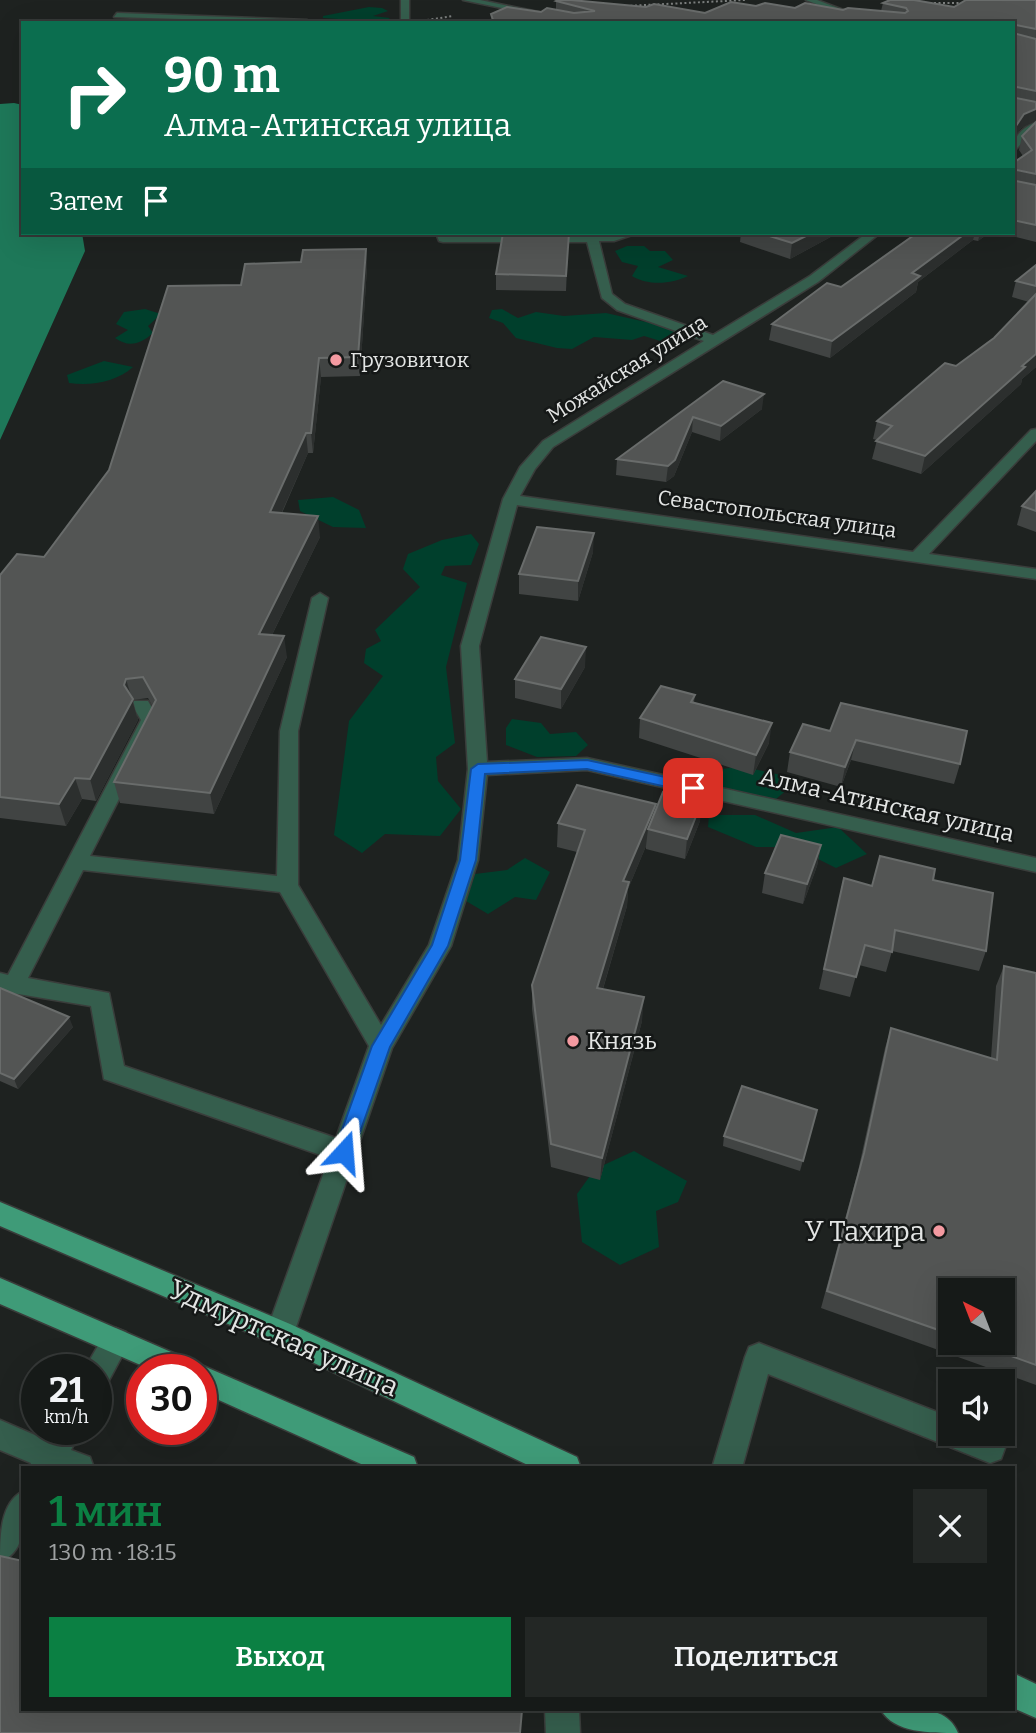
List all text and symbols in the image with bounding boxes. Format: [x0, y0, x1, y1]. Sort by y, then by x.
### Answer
text: 90 m [164, 46, 280, 105]
icon: right [49, 49, 140, 140]
text: Алма-Атинская улица [164, 106, 511, 144]
icon: arrive [137, 182, 175, 220]
text: Затем [49, 186, 123, 217]
street label: Можайская улица [542, 309, 712, 429]
place label: Грузовичок [350, 347, 470, 373]
marker: Грузовичок [328, 352, 344, 368]
street label: Севастопольская улица [656, 484, 899, 544]
pin [663, 758, 723, 818]
street label: Алма-Атинская улица [757, 762, 1017, 848]
icon: arrive [674, 769, 712, 807]
place label: Князь [587, 1027, 657, 1055]
marker: Князь [565, 1033, 581, 1049]
position arrow [307, 1115, 381, 1189]
place label: У Тахира [805, 1215, 925, 1248]
marker: У Тахира [931, 1223, 947, 1239]
street label: Удмуртская улица [164, 1273, 404, 1403]
north arrow [938, 1278, 1015, 1354]
map controls [938, 1278, 1015, 1446]
speed limit sign: 30 [126, 1354, 217, 1445]
text: 21 [49, 1369, 84, 1411]
button: sound [938, 1369, 1015, 1446]
text: km/h [44, 1406, 89, 1428]
text: 1 мин [49, 1487, 162, 1537]
button: close [913, 1489, 987, 1563]
text: 130 m · 18:15 [49, 1538, 176, 1566]
button: Выход [49, 1617, 511, 1697]
button: Поделиться [525, 1617, 987, 1697]

